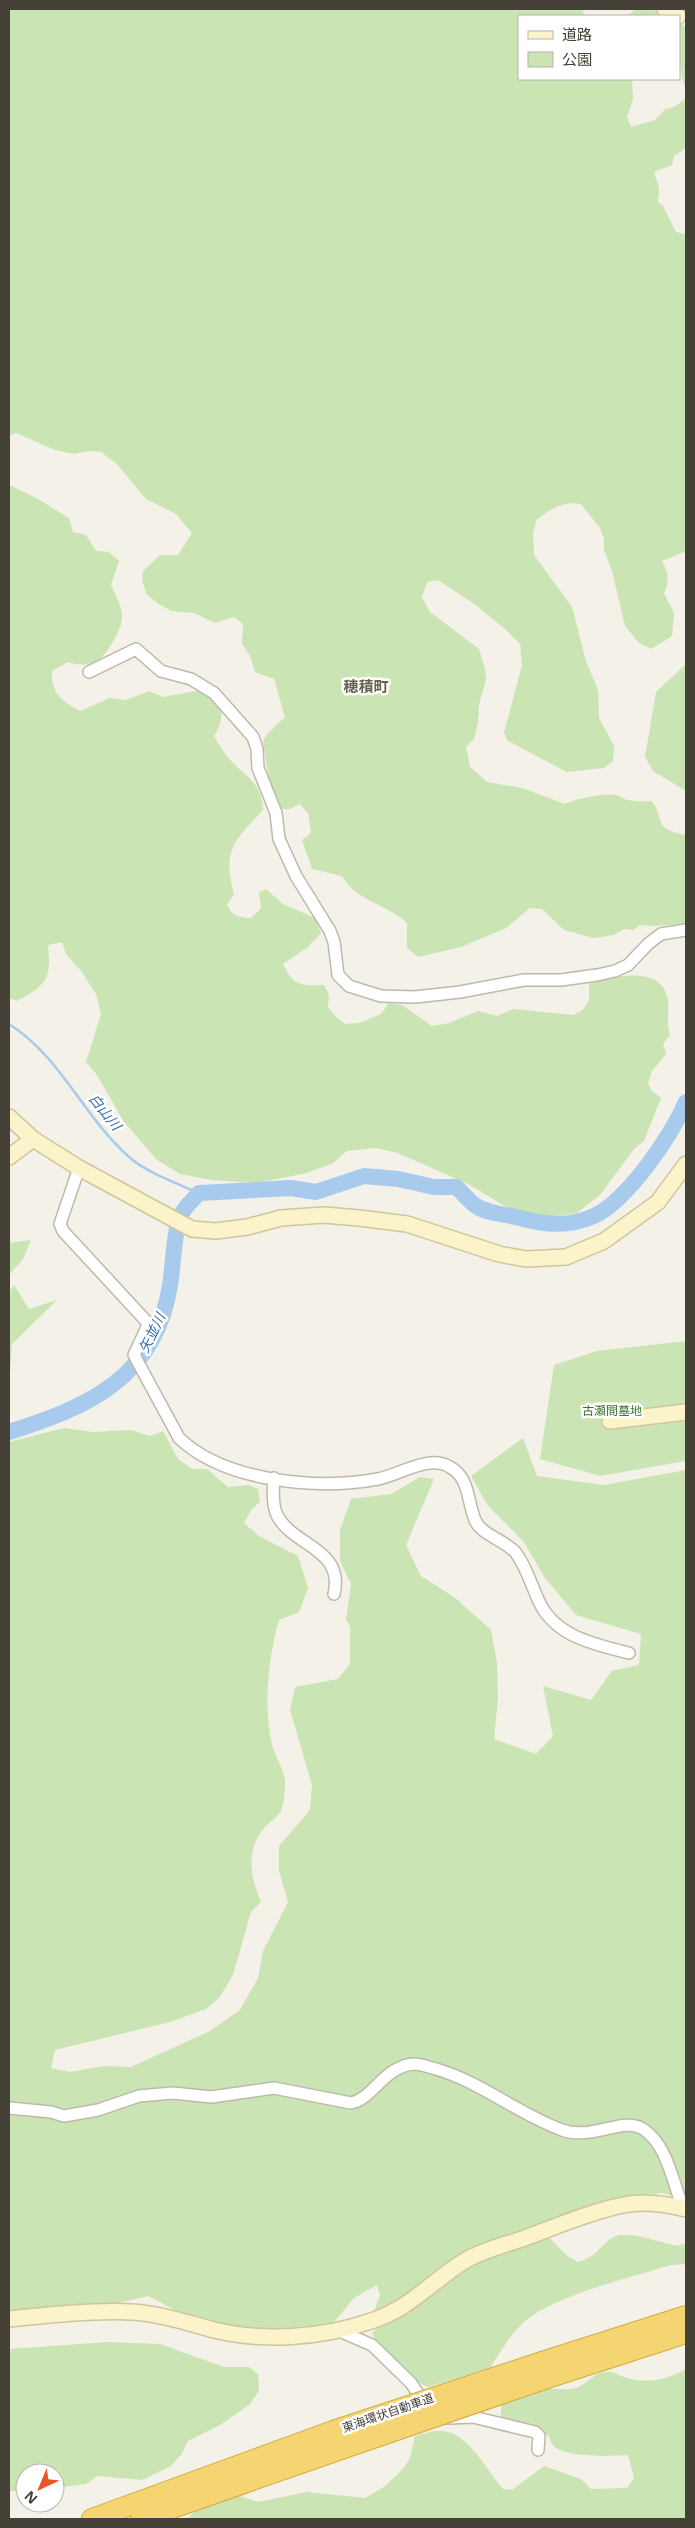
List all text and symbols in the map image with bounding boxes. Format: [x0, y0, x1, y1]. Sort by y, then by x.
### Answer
legend [518, 15, 680, 80]
text: 道路 [562, 24, 592, 44]
text: 公園 [562, 49, 592, 69]
district label: 穂積町 [343, 676, 389, 696]
water label: 白山川 [85, 1089, 127, 1136]
water label: 矢並川 [134, 1308, 170, 1356]
park label: 古瀬間墓地 [582, 1402, 642, 1419]
street label: 東海環状自動車道 [340, 2389, 436, 2436]
north arrow [15, 2463, 65, 2513]
text: N [20, 2487, 41, 2509]

